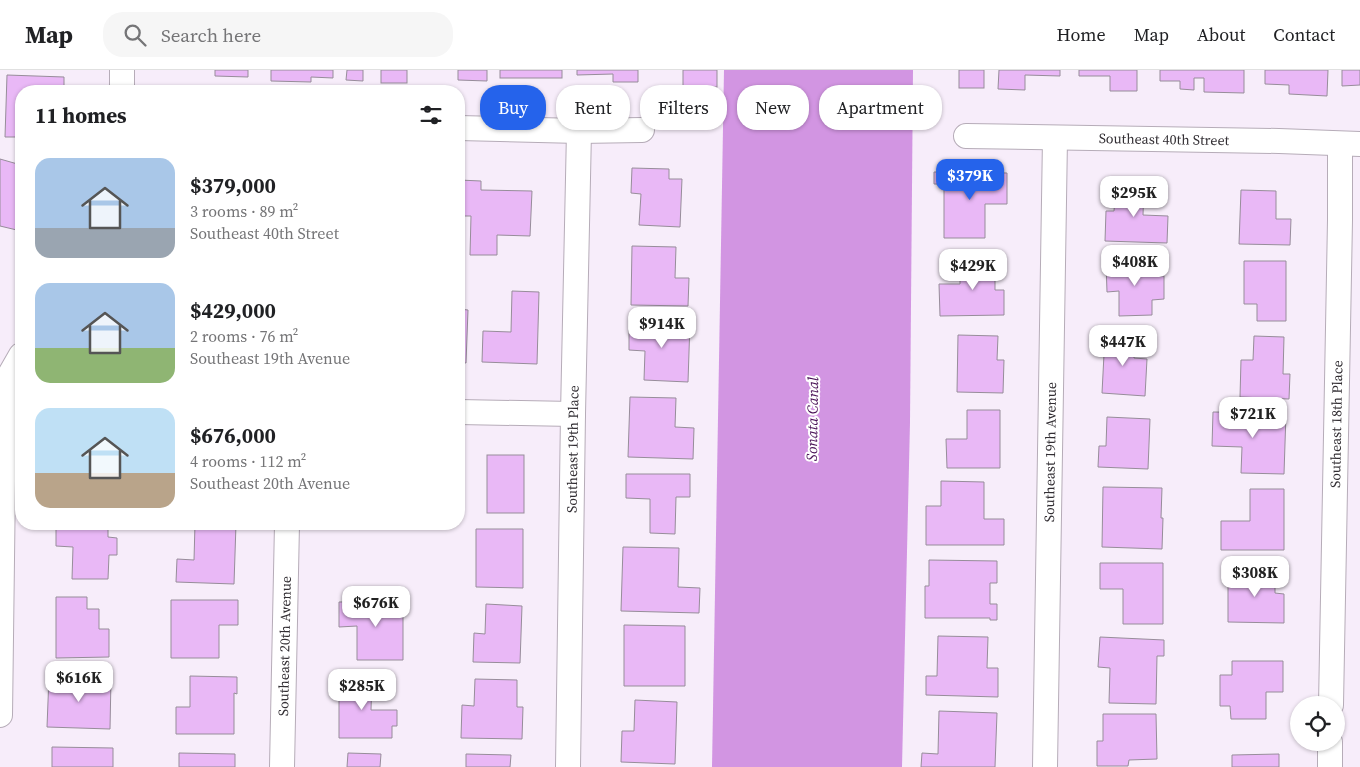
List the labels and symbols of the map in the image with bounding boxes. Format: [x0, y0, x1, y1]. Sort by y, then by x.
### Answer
street label: Southeast 40th Street [1099, 128, 1230, 150]
pin: $379K [935, 158, 1005, 201]
pin: $295K [1099, 176, 1169, 218]
pin: $408K [1100, 244, 1170, 287]
pin: $429K [938, 248, 1008, 291]
pin: $914K [627, 306, 697, 349]
pin: $447K [1088, 324, 1158, 367]
street label: Southeast 18th Place [1325, 360, 1347, 488]
water label: Sonata Canal [801, 376, 823, 461]
street label: Southeast 19th Avenue [1039, 382, 1061, 522]
street label: Southeast 19th Place [562, 385, 584, 513]
pin: $721K [1218, 396, 1288, 439]
pin: $308K [1220, 556, 1290, 598]
street label: Southeast 20th Avenue [273, 576, 296, 716]
pin: $676K [341, 586, 411, 628]
pin: $616K [44, 660, 114, 703]
pin: $285K [327, 668, 397, 711]

